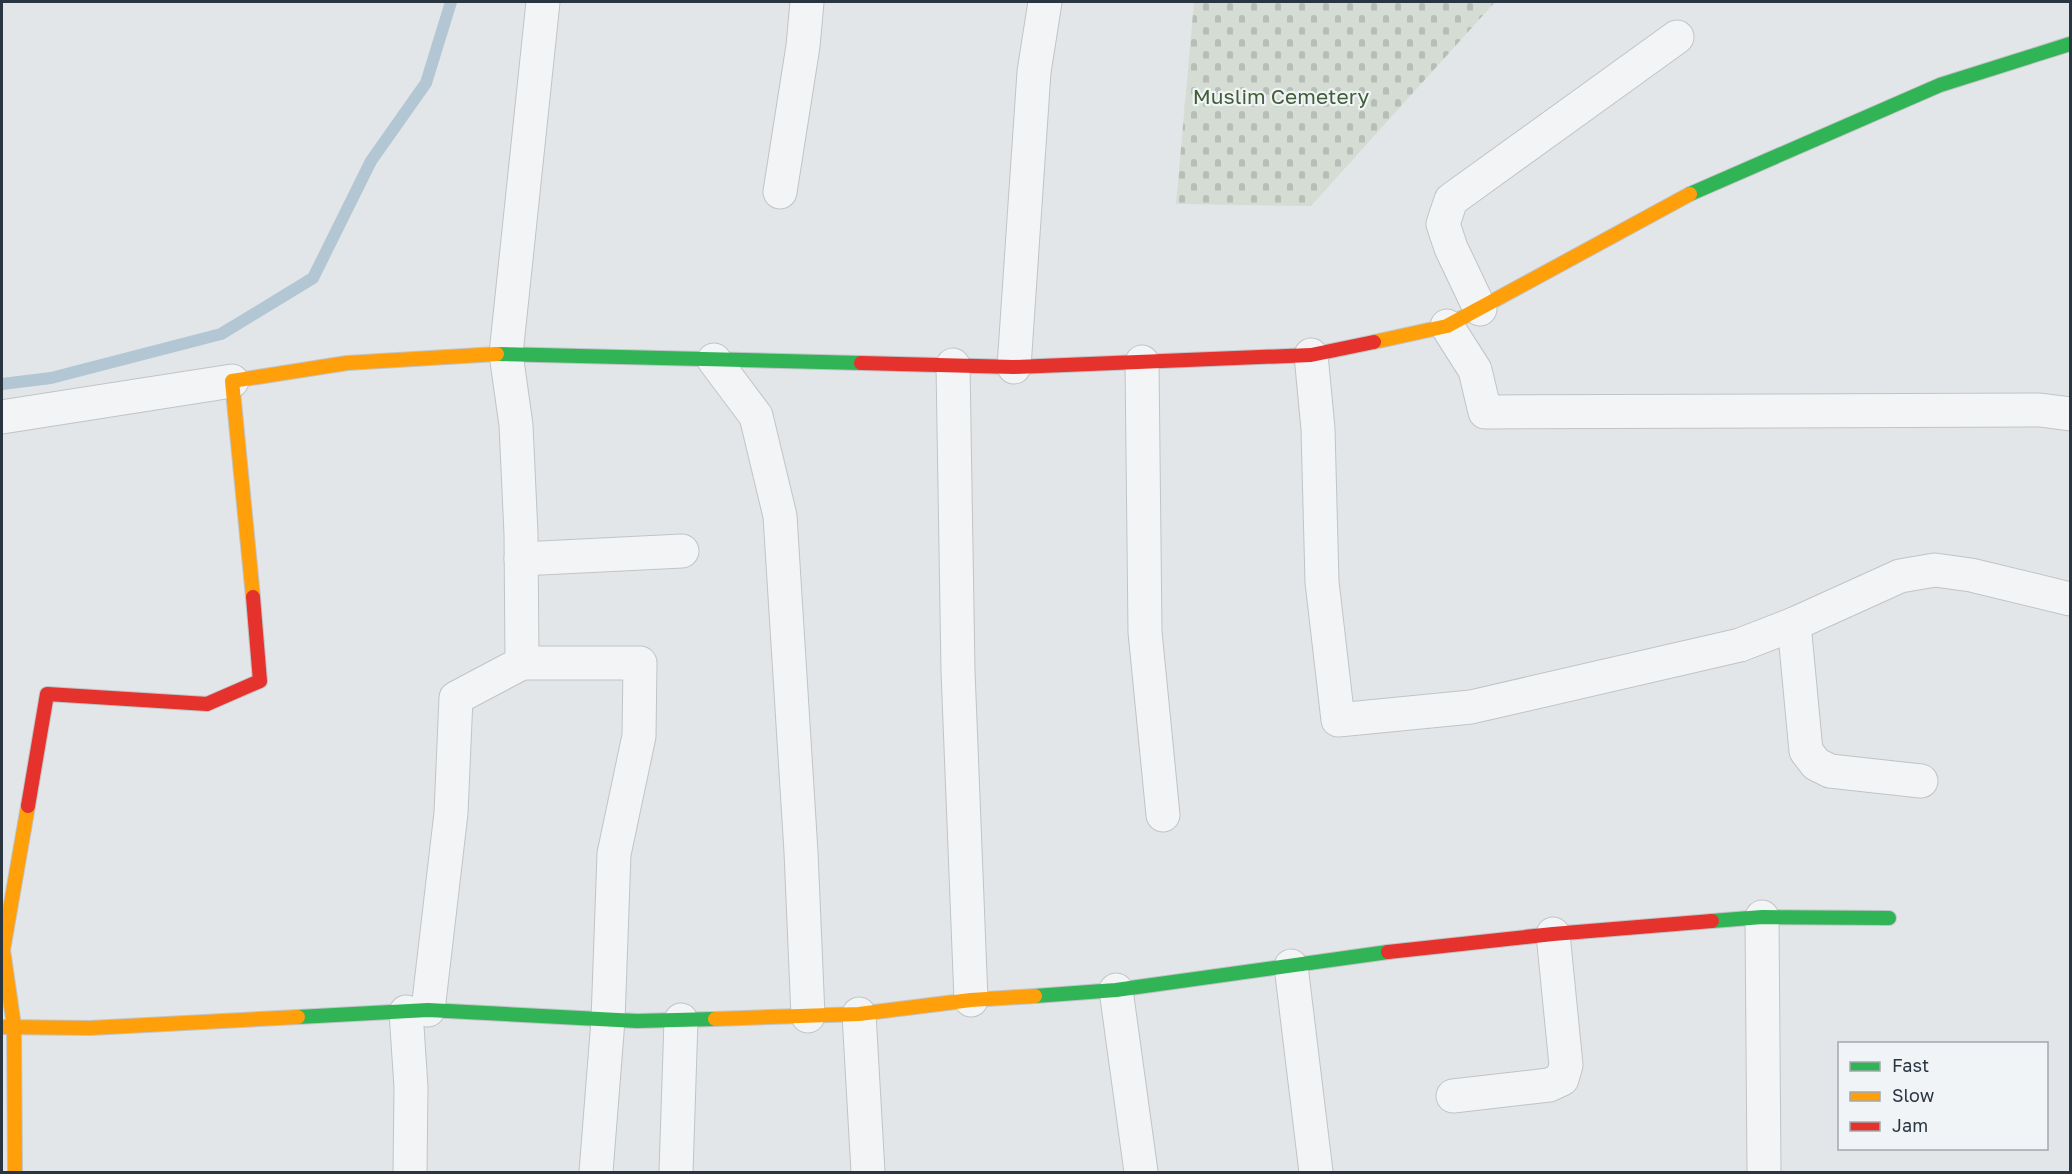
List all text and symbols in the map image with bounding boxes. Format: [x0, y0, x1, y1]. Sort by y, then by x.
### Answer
park label: Muslim Cemetery [1193, 83, 1369, 109]
legend [1838, 1042, 2048, 1150]
text: Fast [1892, 1054, 1929, 1076]
text: Slow [1892, 1084, 1935, 1106]
text: Jam [1892, 1114, 1928, 1136]

